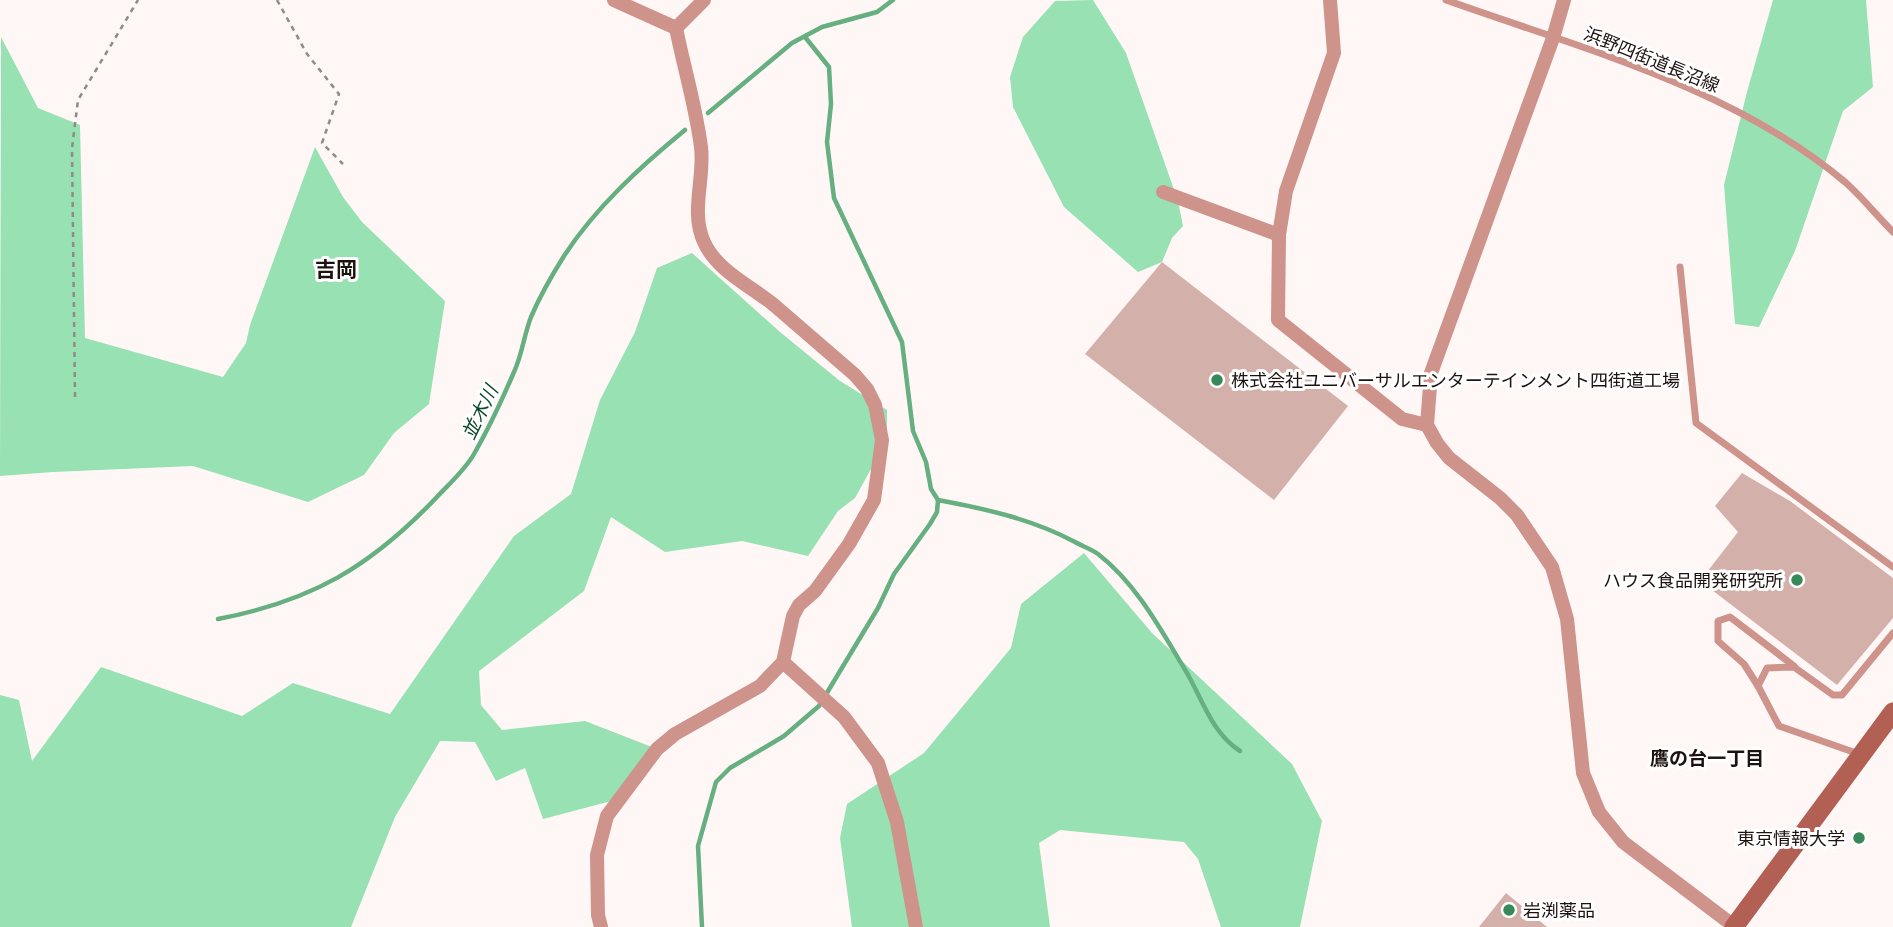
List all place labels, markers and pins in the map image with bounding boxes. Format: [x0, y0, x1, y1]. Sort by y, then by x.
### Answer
place label: 株式会社ユニバーサルエンターテインメント四街道工場 [1231, 369, 1680, 391]
marker: 株式会社ユニバーサルエンターテインメント四街道工場 [1209, 372, 1225, 388]
place label: ハウス食品開発研究所 [1603, 569, 1783, 591]
marker: ハウス食品開発研究所 [1789, 572, 1805, 588]
place label: 東京情報大学 [1737, 827, 1845, 849]
marker: 東京情報大学 [1851, 830, 1867, 846]
place label: 岩渕薬品 [1523, 899, 1595, 921]
marker: 岩渕薬品 [1501, 902, 1517, 918]

